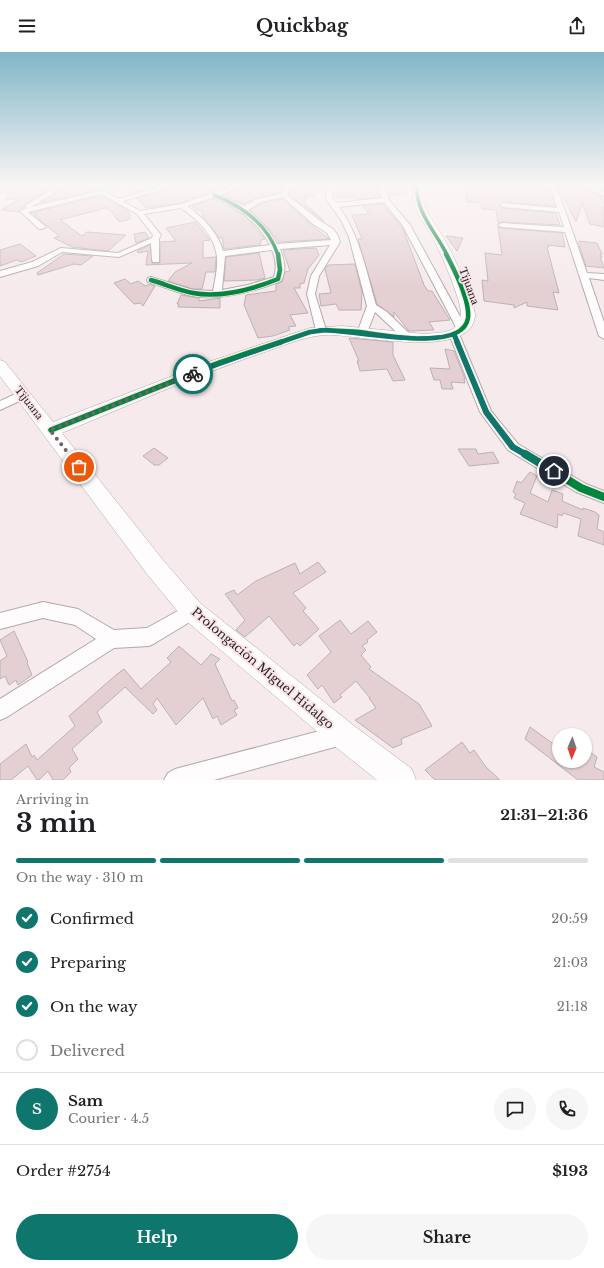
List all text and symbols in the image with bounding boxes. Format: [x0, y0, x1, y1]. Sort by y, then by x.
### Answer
icon: menu [16, 15, 38, 37]
text: Quickbag [256, 15, 348, 37]
icon: share [566, 15, 588, 37]
street label: Tijuana [456, 266, 482, 307]
courier [173, 354, 213, 394]
icon: bike [182, 363, 204, 385]
street label: Tijuana [12, 384, 46, 423]
pin [62, 450, 96, 484]
pin [537, 454, 571, 488]
icon: bag [68, 456, 90, 478]
icon: home [543, 460, 565, 482]
street label: Prolongación Miguel Hidalgo [189, 604, 337, 732]
north arrow [552, 728, 592, 768]
map controls [552, 728, 592, 768]
text: Arriving in [16, 791, 89, 808]
text: 21:31–21:36 [500, 805, 588, 824]
text: 3 min [16, 807, 97, 839]
text: On the way · 310 m [16, 869, 143, 886]
icon: check [16, 907, 38, 929]
text: Confirmed [50, 909, 134, 928]
text: 20:59 [551, 910, 588, 927]
icon: check [16, 951, 38, 973]
text: Preparing [50, 953, 126, 972]
text: 21:03 [553, 954, 588, 971]
icon: check [16, 995, 38, 1017]
text: On the way [50, 997, 138, 1016]
text: 21:18 [557, 998, 588, 1015]
text: Delivered [50, 1041, 125, 1060]
button: chat [494, 1088, 536, 1130]
button: phone [546, 1088, 588, 1130]
text: Sam [68, 1091, 103, 1110]
text: S [32, 1099, 42, 1118]
text: Courier · 4.5 [68, 1110, 149, 1127]
text: Order #2754 [16, 1161, 111, 1180]
text: $193 [552, 1161, 588, 1180]
button: Help [16, 1214, 298, 1260]
button: Share [306, 1214, 588, 1260]

